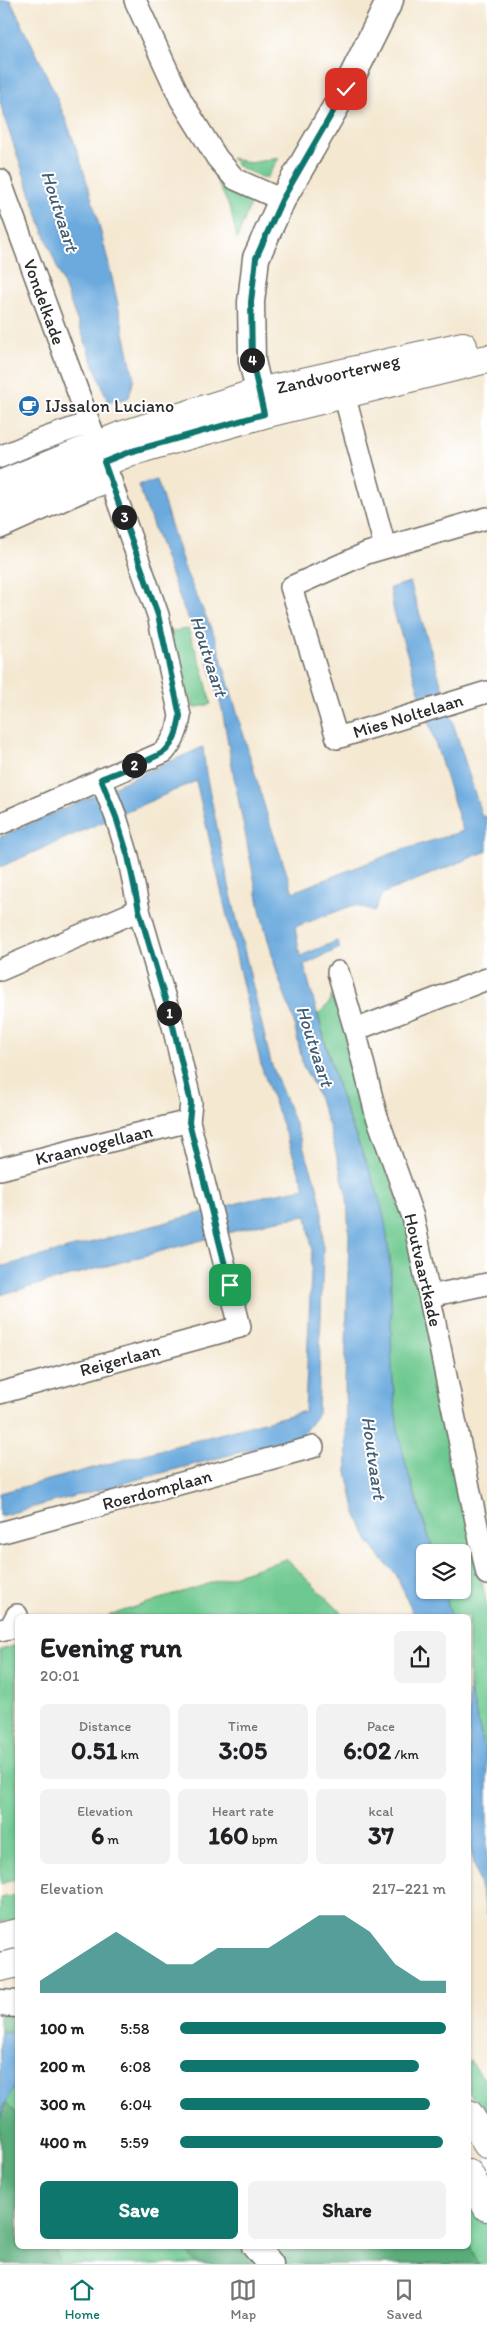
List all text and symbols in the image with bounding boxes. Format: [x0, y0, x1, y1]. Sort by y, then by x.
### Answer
pin [325, 68, 367, 110]
icon: check [332, 75, 360, 103]
water label: Houtvaart [36, 168, 84, 256]
street label: Vondelkade [18, 256, 70, 348]
pin: 4 [240, 348, 264, 372]
street label: Zandvoorterweg [274, 349, 402, 399]
text: 4 [248, 352, 257, 369]
cafe icon: IJssalon Luciano [17, 394, 41, 418]
place label: IJssalon Luciano [45, 395, 174, 417]
pin: 3 [112, 504, 136, 530]
text: 3 [121, 509, 128, 526]
water label: Houtvaart [185, 613, 233, 701]
street label: Mies Noltelaan [350, 689, 466, 743]
pin: 2 [122, 752, 146, 778]
text: 2 [131, 757, 138, 774]
pin: 1 [156, 1000, 182, 1026]
water label: Houtvaart [291, 1003, 339, 1091]
text: 1 [166, 1005, 173, 1022]
street label: Kraanvogellaan [33, 1120, 155, 1170]
street label: Houtvaartkade [399, 1211, 447, 1329]
pin [209, 1264, 251, 1306]
icon: arrive [216, 1271, 244, 1299]
street label: Reigerlaan [77, 1339, 163, 1381]
water label: Houtvaart [357, 1415, 391, 1503]
street label: Roerdomplaan [100, 1465, 214, 1515]
map controls [416, 1544, 471, 1599]
button: layers [416, 1544, 471, 1599]
text: Evening run [40, 1630, 182, 1664]
button: share [394, 1631, 446, 1683]
text: 20:01 [40, 1666, 79, 1685]
text: Distance [79, 1718, 131, 1735]
text: Time [228, 1718, 258, 1735]
text: Pace [367, 1718, 395, 1735]
text: 0.51 [71, 1735, 117, 1765]
text: 3:05 [219, 1735, 267, 1765]
text: 6:02 [343, 1735, 391, 1765]
text: km [117, 1746, 139, 1763]
text: /km [391, 1746, 419, 1763]
text: Elevation [77, 1803, 133, 1820]
text: Heart rate [212, 1803, 274, 1820]
text: kcal [369, 1803, 393, 1820]
text: 6 [91, 1820, 104, 1850]
text: 160 [208, 1820, 249, 1850]
text: 37 [368, 1820, 394, 1850]
text: m [104, 1831, 119, 1848]
text: bpm [249, 1831, 278, 1848]
text: Elevation [40, 1879, 104, 1898]
text: 217–221 m [372, 1879, 446, 1898]
text: 100 m [40, 2019, 84, 2038]
text: 5:58 [120, 2019, 150, 2038]
text: 200 m [40, 2057, 85, 2076]
text: 6:08 [120, 2057, 151, 2076]
text: 300 m [40, 2095, 86, 2114]
text: 6:04 [120, 2095, 152, 2114]
text: 400 m [40, 2133, 86, 2152]
text: 5:59 [120, 2133, 149, 2152]
button: Save [40, 2181, 238, 2239]
button: Share [248, 2181, 446, 2239]
tab: Home [65, 2276, 100, 2323]
tab: Map [229, 2276, 257, 2323]
tab: Saved [387, 2276, 422, 2323]

